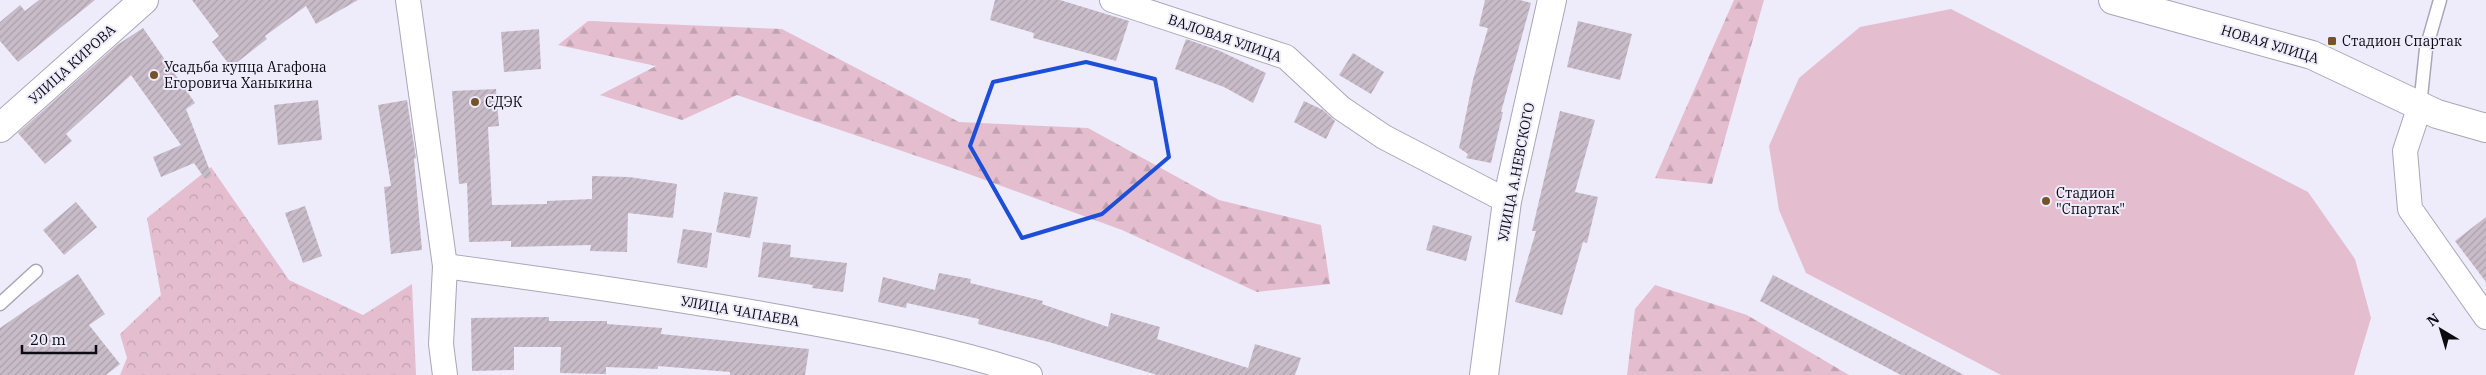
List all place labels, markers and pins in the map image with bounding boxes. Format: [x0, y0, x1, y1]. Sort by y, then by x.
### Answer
place label: Стадион Спартак [2342, 32, 2462, 50]
marker: Стадион Спартак [2326, 35, 2338, 47]
place label: Усадьба купца Агафона Егоровича Ханыкина [164, 58, 327, 92]
marker: Усадьба купца Агафона Егоровича Ханыкина [148, 69, 160, 81]
place label: СДЭК [485, 93, 523, 111]
marker: СДЭК [469, 96, 481, 108]
place label: Стадион "Спартак" [2056, 184, 2125, 218]
marker: Стадион "Спартак" [2040, 195, 2052, 207]

